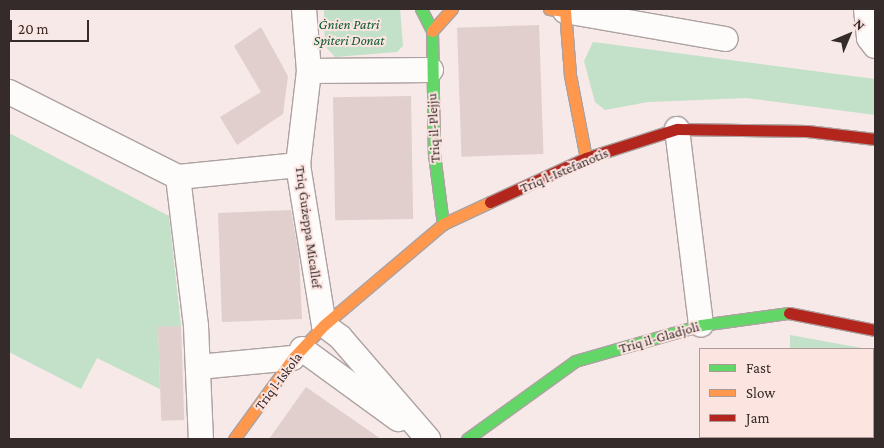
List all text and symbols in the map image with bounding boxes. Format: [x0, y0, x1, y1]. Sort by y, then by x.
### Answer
scale bar [12, 10, 91, 42]
north arrow [824, 10, 874, 60]
text: N [851, 15, 869, 33]
park label: Ġnien Patri Spiteri Donat [314, 16, 384, 48]
text: 20 m [18, 21, 49, 37]
street label: Triq il-Plejju [423, 93, 443, 163]
street label: Triq l-Istefanotis [517, 144, 611, 196]
street label: Triq Ġużeppa Micallef [292, 165, 326, 289]
street label: Triq il-Gladjoli [617, 318, 701, 356]
legend [699, 348, 874, 438]
street label: Triq l-Iskola [251, 349, 305, 413]
text: Fast [746, 360, 771, 376]
text: Slow [746, 385, 775, 401]
text: Jam [746, 410, 769, 426]

